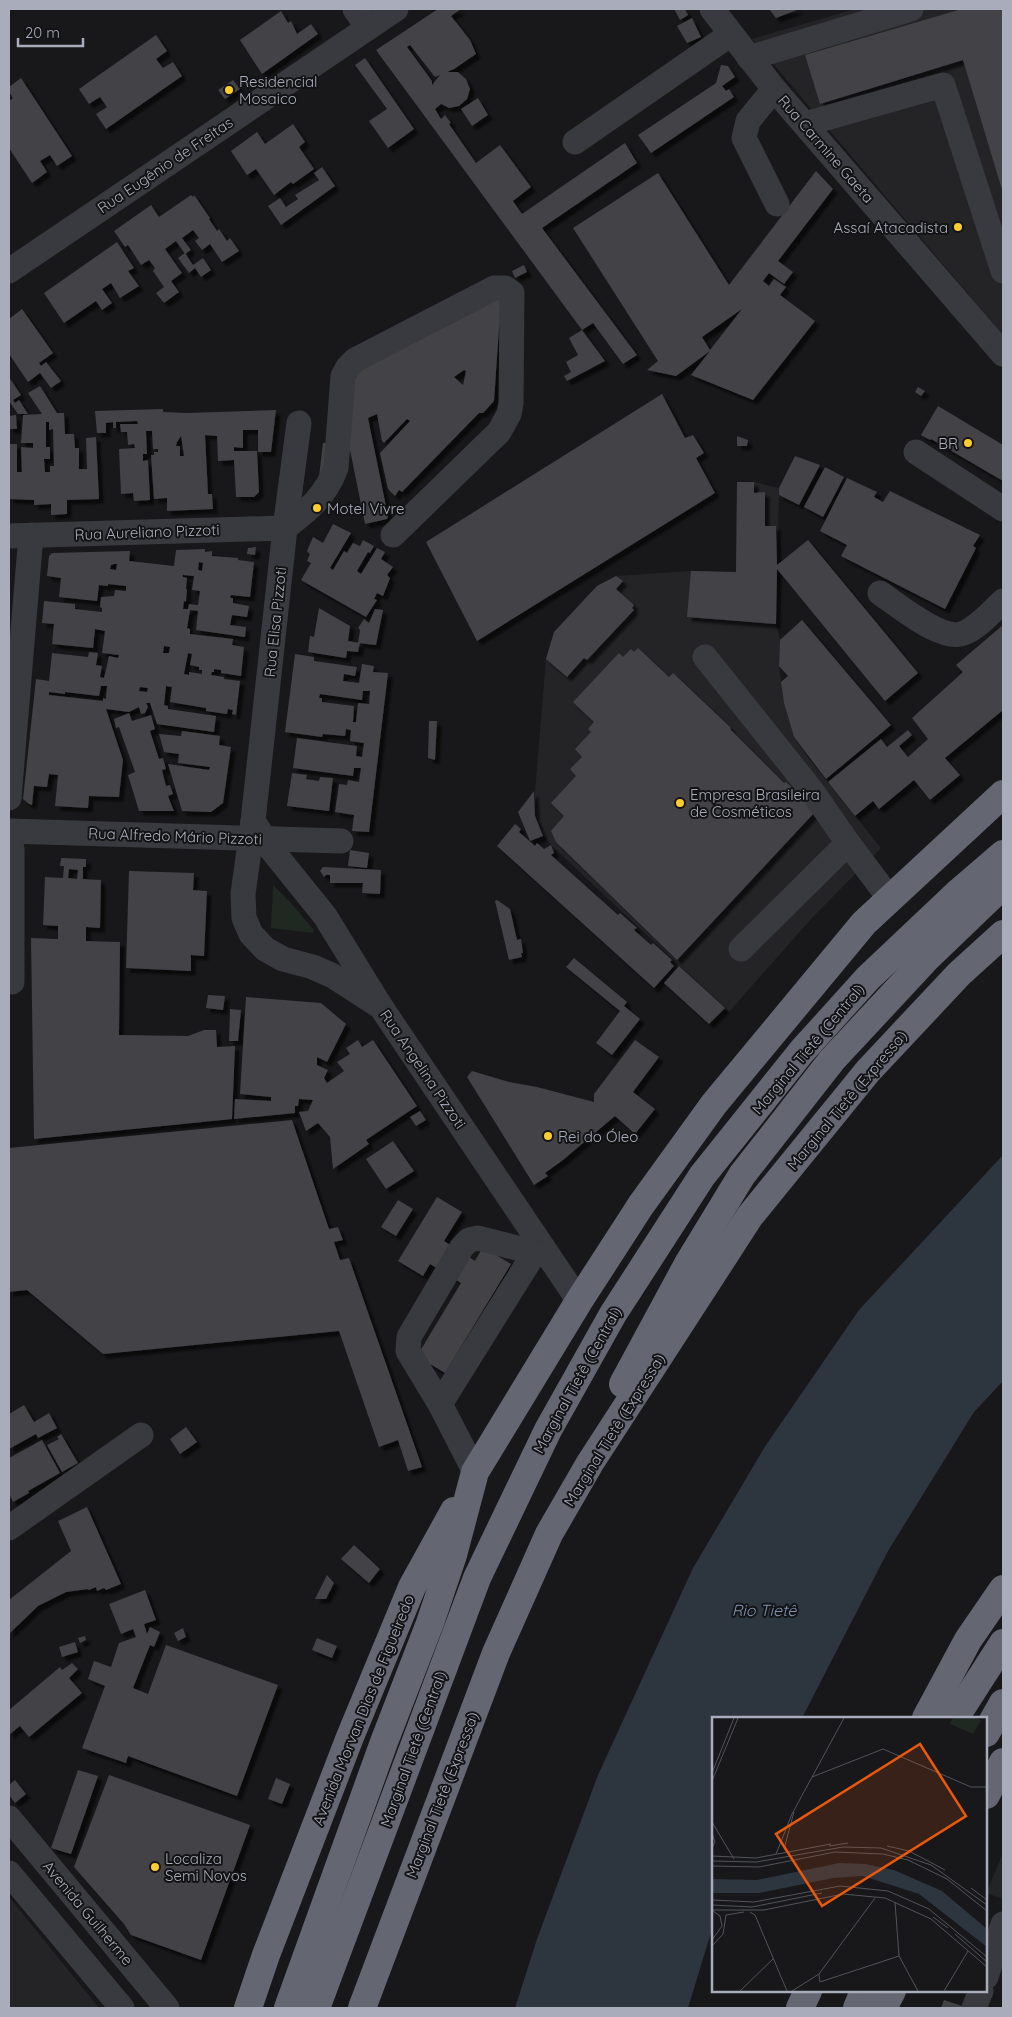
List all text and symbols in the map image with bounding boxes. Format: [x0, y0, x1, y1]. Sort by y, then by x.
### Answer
scale bar [18, 15, 82, 47]
text: 20 m [25, 23, 60, 42]
place label: Residencial Mosaico [239, 72, 317, 108]
marker: Residencial Mosaico [223, 84, 235, 96]
street label: Rua Carmine Gaeta [774, 91, 878, 207]
street label: Rua Eugênio de Freitas [94, 113, 236, 217]
place label: Assaí Atacadista [834, 218, 948, 237]
marker: Assaí Atacadista [952, 221, 964, 233]
place label: BR [938, 434, 958, 453]
marker: BR [962, 437, 974, 449]
place label: Motel Vivre [327, 499, 405, 518]
marker: Motel Vivre [311, 502, 323, 514]
street label: Rua Aureliano Pizzoti [74, 520, 220, 544]
street label: Rua Elisa Pizzoti [260, 566, 290, 678]
place label: Empresa Brasileira de Cosméticos [690, 785, 820, 821]
marker: Empresa Brasileira de Cosméticos [674, 797, 686, 809]
street label: Rua Alfredo Mário Pizzoti [88, 823, 262, 849]
street label: Marginal Tietê (Central) [748, 980, 868, 1118]
street label: Rua Angelina Pizzoti [376, 1006, 470, 1132]
street label: Marginal Tietê (Expressa) [783, 1026, 911, 1174]
place label: Rei do Óleo [558, 1127, 638, 1146]
marker: Rei do Óleo [542, 1130, 554, 1142]
street label: Marginal Tietê (Central) [529, 1303, 625, 1457]
street label: Marginal Tietê (Expressa) [559, 1350, 669, 1510]
street label: Avenida Morvan Dias de Figueiredo [308, 1592, 418, 1828]
water label: Rio Tietê [732, 1600, 797, 1620]
street label: Marginal Tietê (Central) [376, 1668, 450, 1830]
street label: Marginal Tietê (Expressa) [401, 1709, 483, 1881]
inset map [712, 1717, 987, 1992]
place label: Localiza Semi Novos [165, 1849, 247, 1885]
street label: Avenida Guilherme [39, 1857, 137, 1969]
marker: Localiza Semi Novos [149, 1861, 161, 1873]

